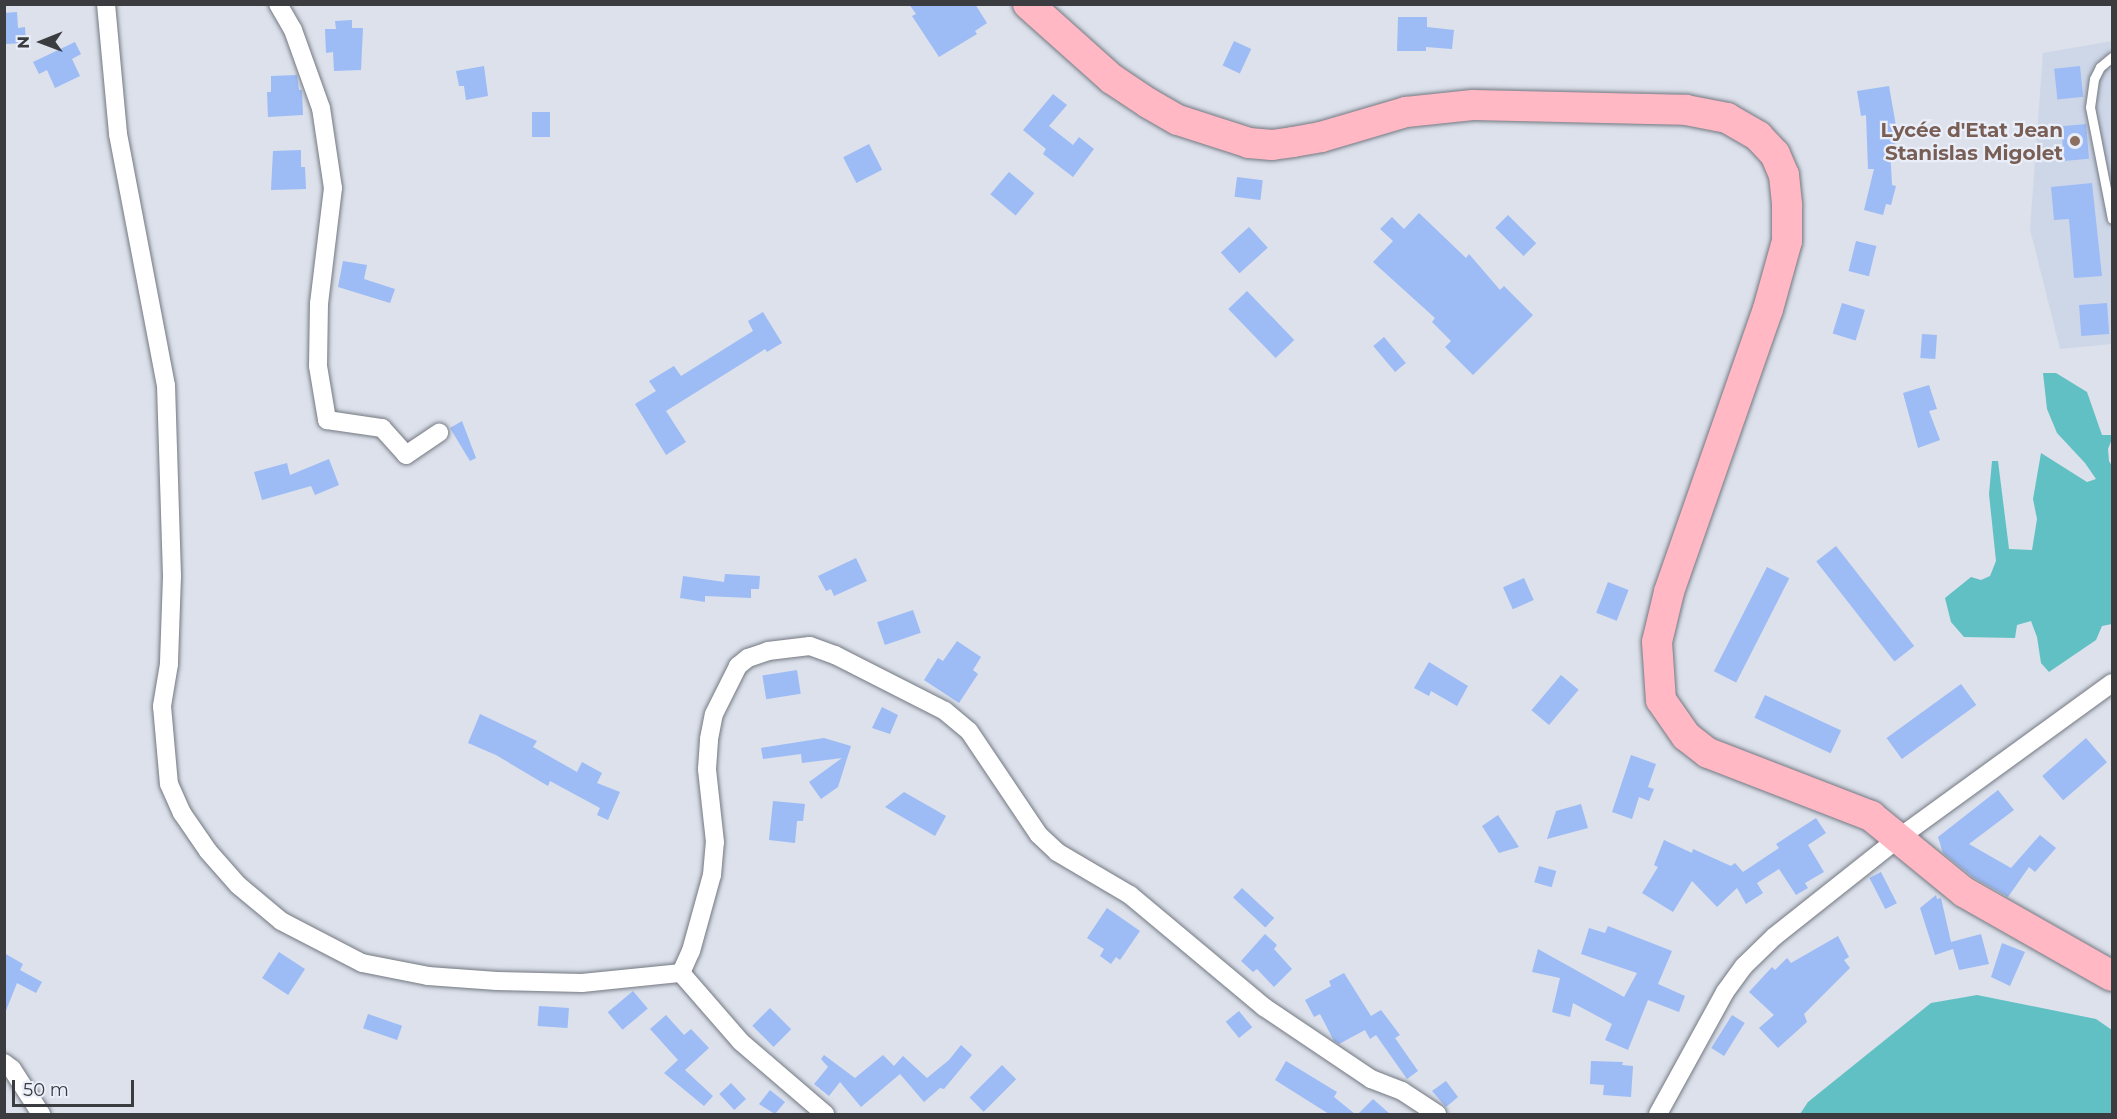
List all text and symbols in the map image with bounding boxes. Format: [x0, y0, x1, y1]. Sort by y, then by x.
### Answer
north arrow [12, 12, 72, 72]
text: N [14, 36, 33, 49]
place label: Lycée d'Etat Jean Stanislas Migolet [1881, 118, 2063, 165]
marker: Lycée d'Etat Jean Stanislas Migolet [2068, 134, 2082, 148]
scale bar [15, 1068, 136, 1106]
text: 50 m [23, 1079, 69, 1101]

